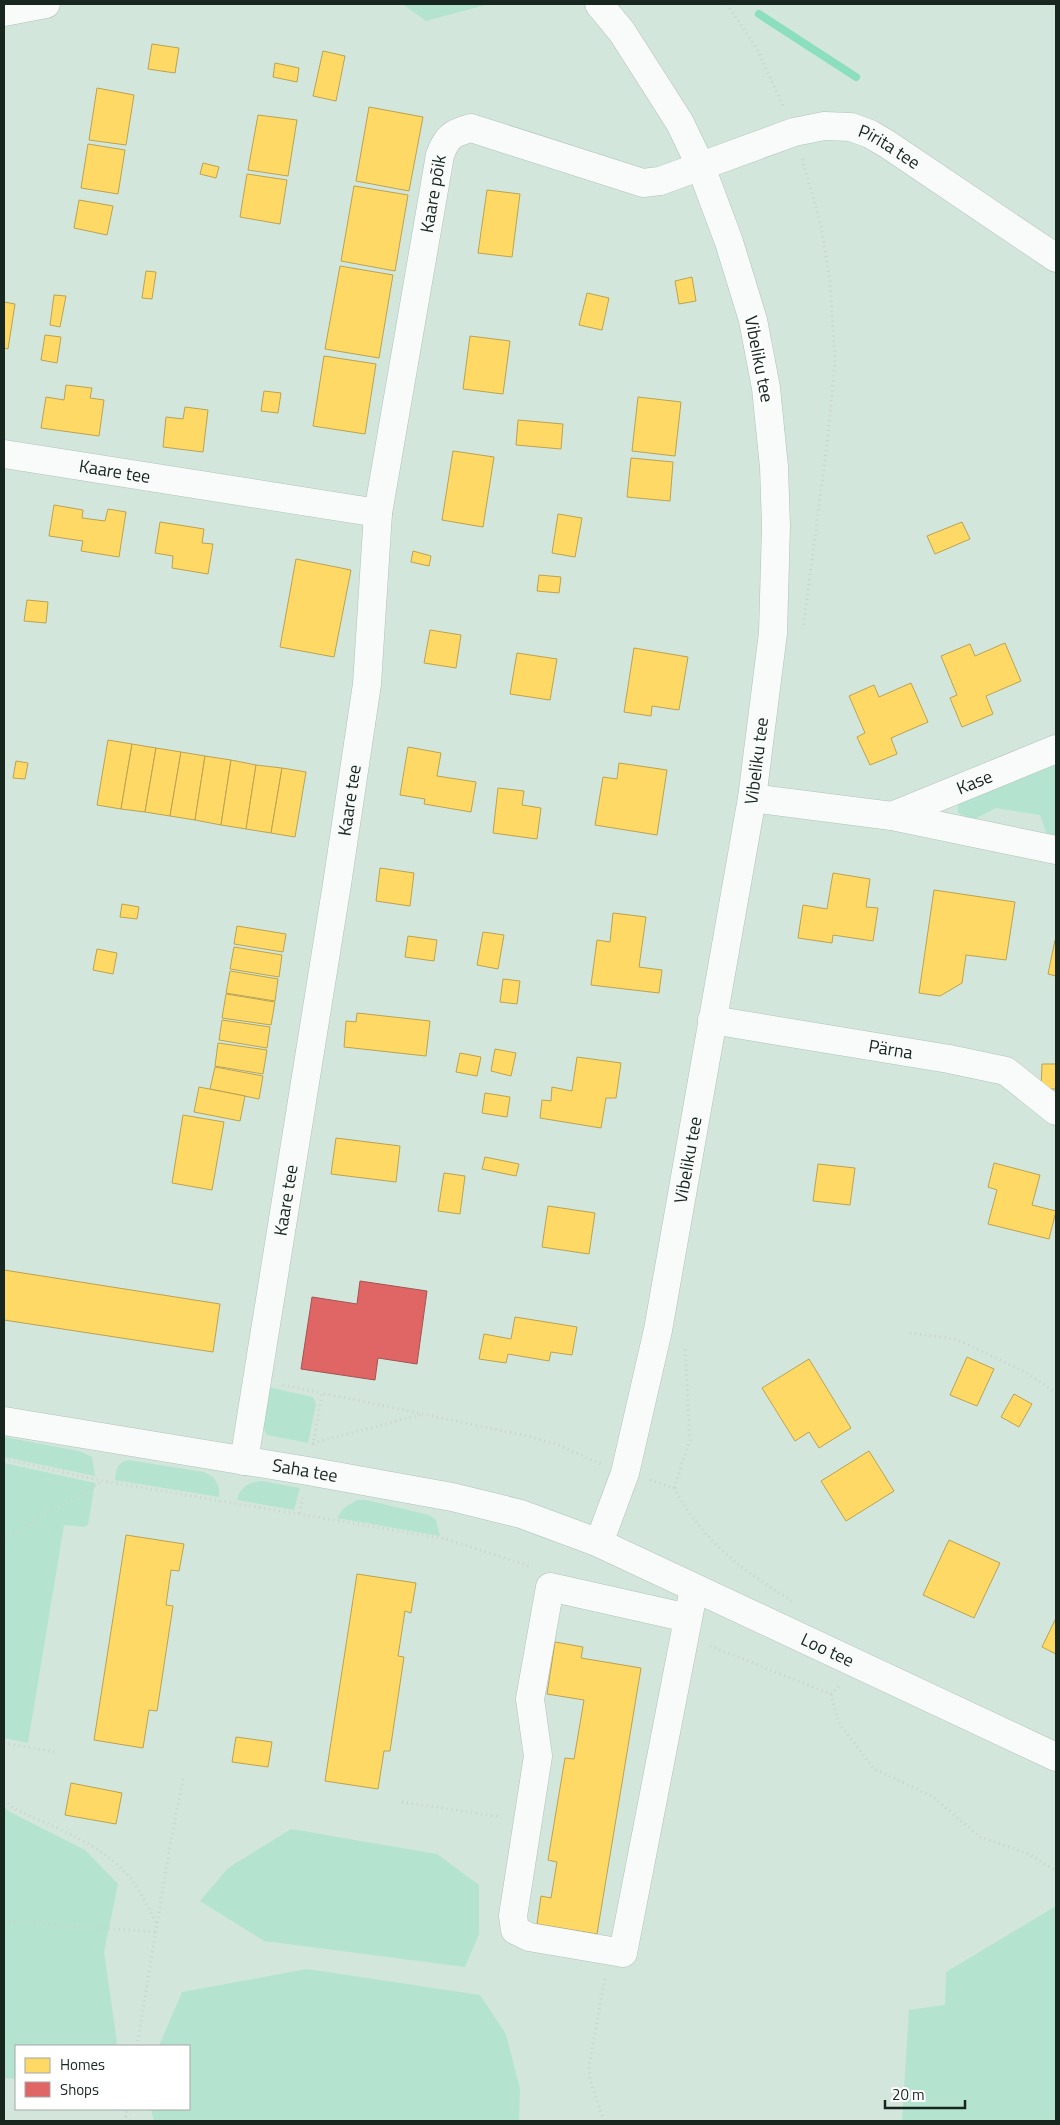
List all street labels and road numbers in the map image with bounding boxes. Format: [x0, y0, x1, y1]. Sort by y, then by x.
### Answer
street label: Pirita tee [855, 117, 926, 176]
street label: Kaare põik [413, 152, 453, 235]
street label: Vibeliku tee [738, 313, 781, 405]
street label: Kaare tee [77, 452, 152, 490]
street label: Vibeliku tee [737, 716, 775, 807]
street label: Kase [952, 762, 996, 801]
street label: Kaare tee [330, 763, 368, 838]
street label: Pärna [867, 1032, 915, 1066]
street label: Vibeliku tee [667, 1114, 708, 1206]
street label: Kaare tee [266, 1163, 305, 1238]
street label: Saha tee [270, 1451, 340, 1489]
street label: Loo tee [797, 1625, 859, 1674]

